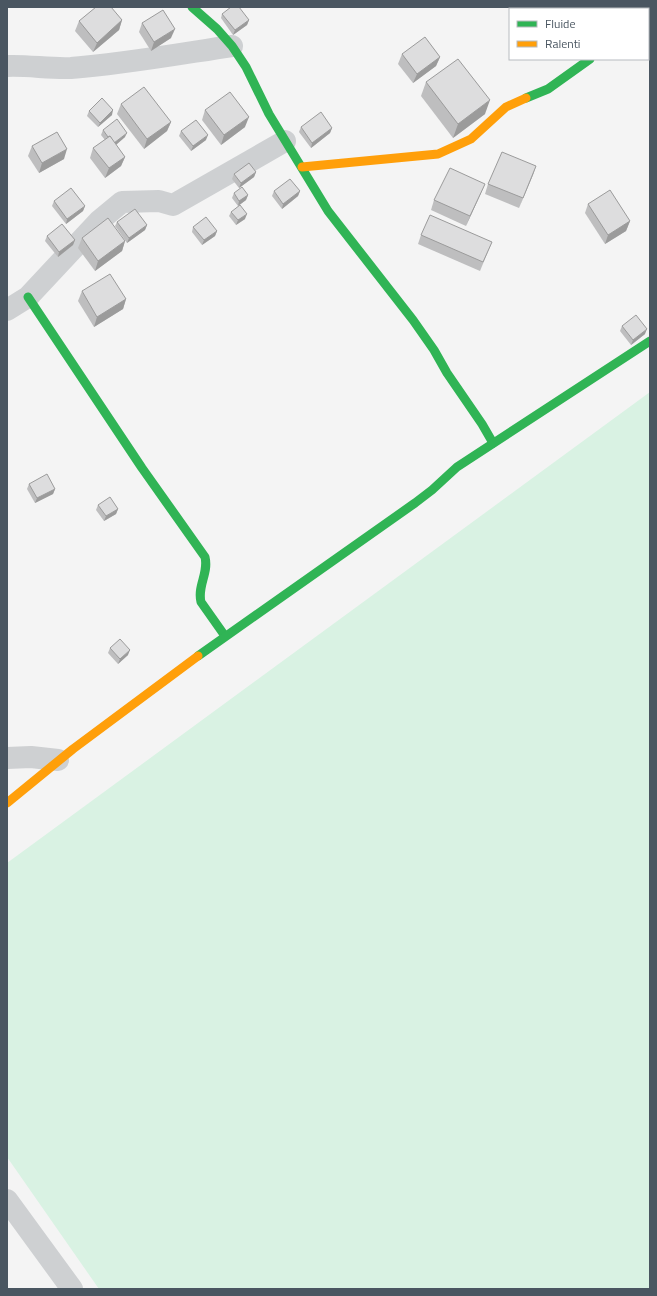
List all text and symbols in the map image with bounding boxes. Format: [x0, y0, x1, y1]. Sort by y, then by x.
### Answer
legend [509, 8, 649, 60]
text: Fluide [545, 14, 576, 33]
text: Ralenti [545, 34, 580, 53]

